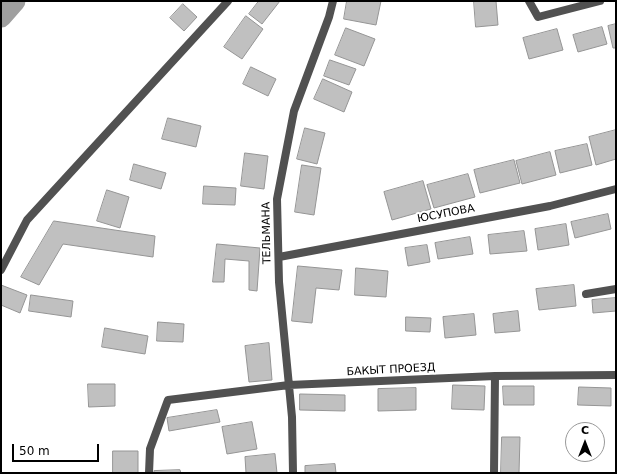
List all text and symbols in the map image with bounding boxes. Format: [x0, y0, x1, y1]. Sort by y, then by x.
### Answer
street label: ТЕЛЬМАНА [260, 202, 274, 264]
street label: ЮСУПОВА [416, 202, 476, 226]
street label: БАКЫТ ПРОЕЗД [346, 361, 436, 379]
north arrow [565, 422, 605, 462]
text: С [581, 424, 589, 437]
scale bar [14, 436, 101, 462]
text: 50 m [19, 444, 50, 458]

